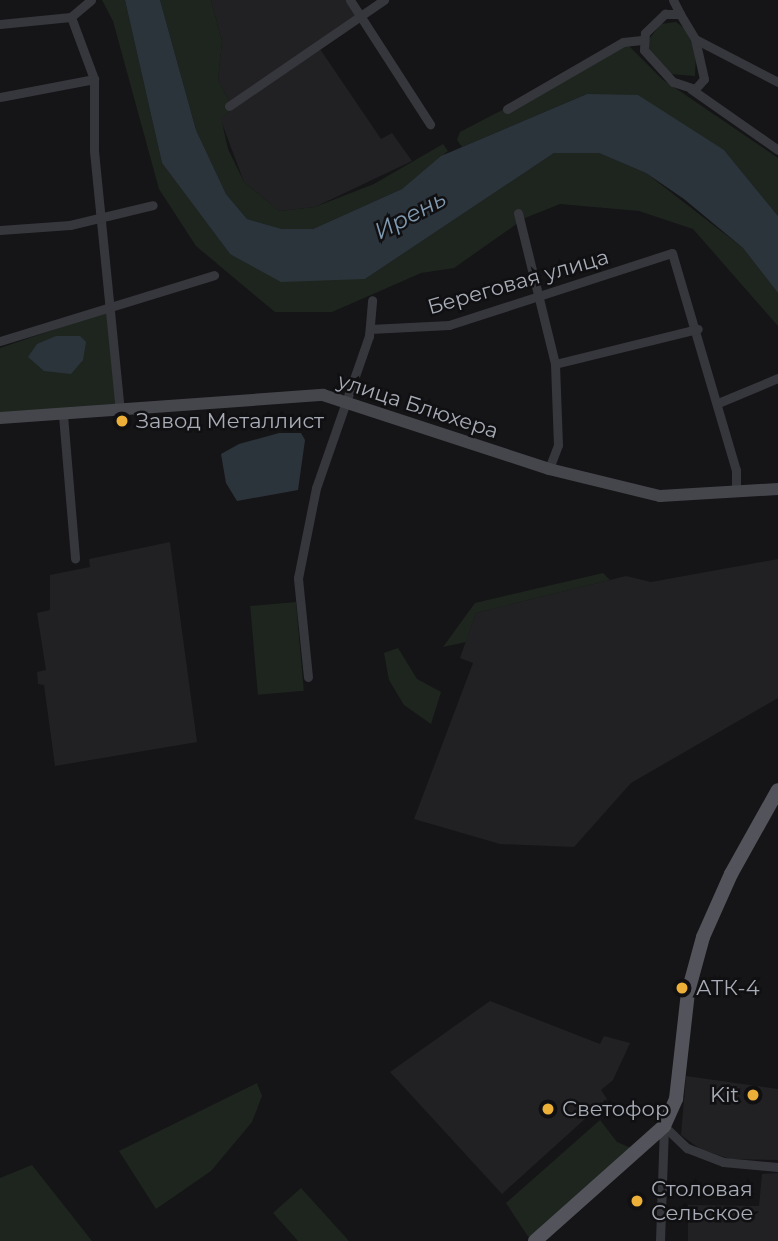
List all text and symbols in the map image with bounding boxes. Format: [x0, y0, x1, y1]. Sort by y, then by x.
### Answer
water label: Ирень [369, 185, 451, 245]
street label: Береговая улица [425, 244, 611, 320]
street label: улица Блюхера [335, 368, 501, 444]
place label: Завод Металлист [136, 408, 324, 434]
marker: Завод Металлист [114, 413, 130, 429]
place label: АТК-4 [696, 975, 760, 1001]
marker: АТК-4 [674, 980, 690, 996]
place label: Kit [710, 1082, 739, 1108]
marker: Kit [745, 1087, 761, 1103]
place label: Светофор [562, 1096, 669, 1122]
marker: Светофор [540, 1101, 556, 1117]
place label: Столовая Сельское [651, 1176, 753, 1226]
marker: Столовая Сельское [629, 1193, 645, 1209]

